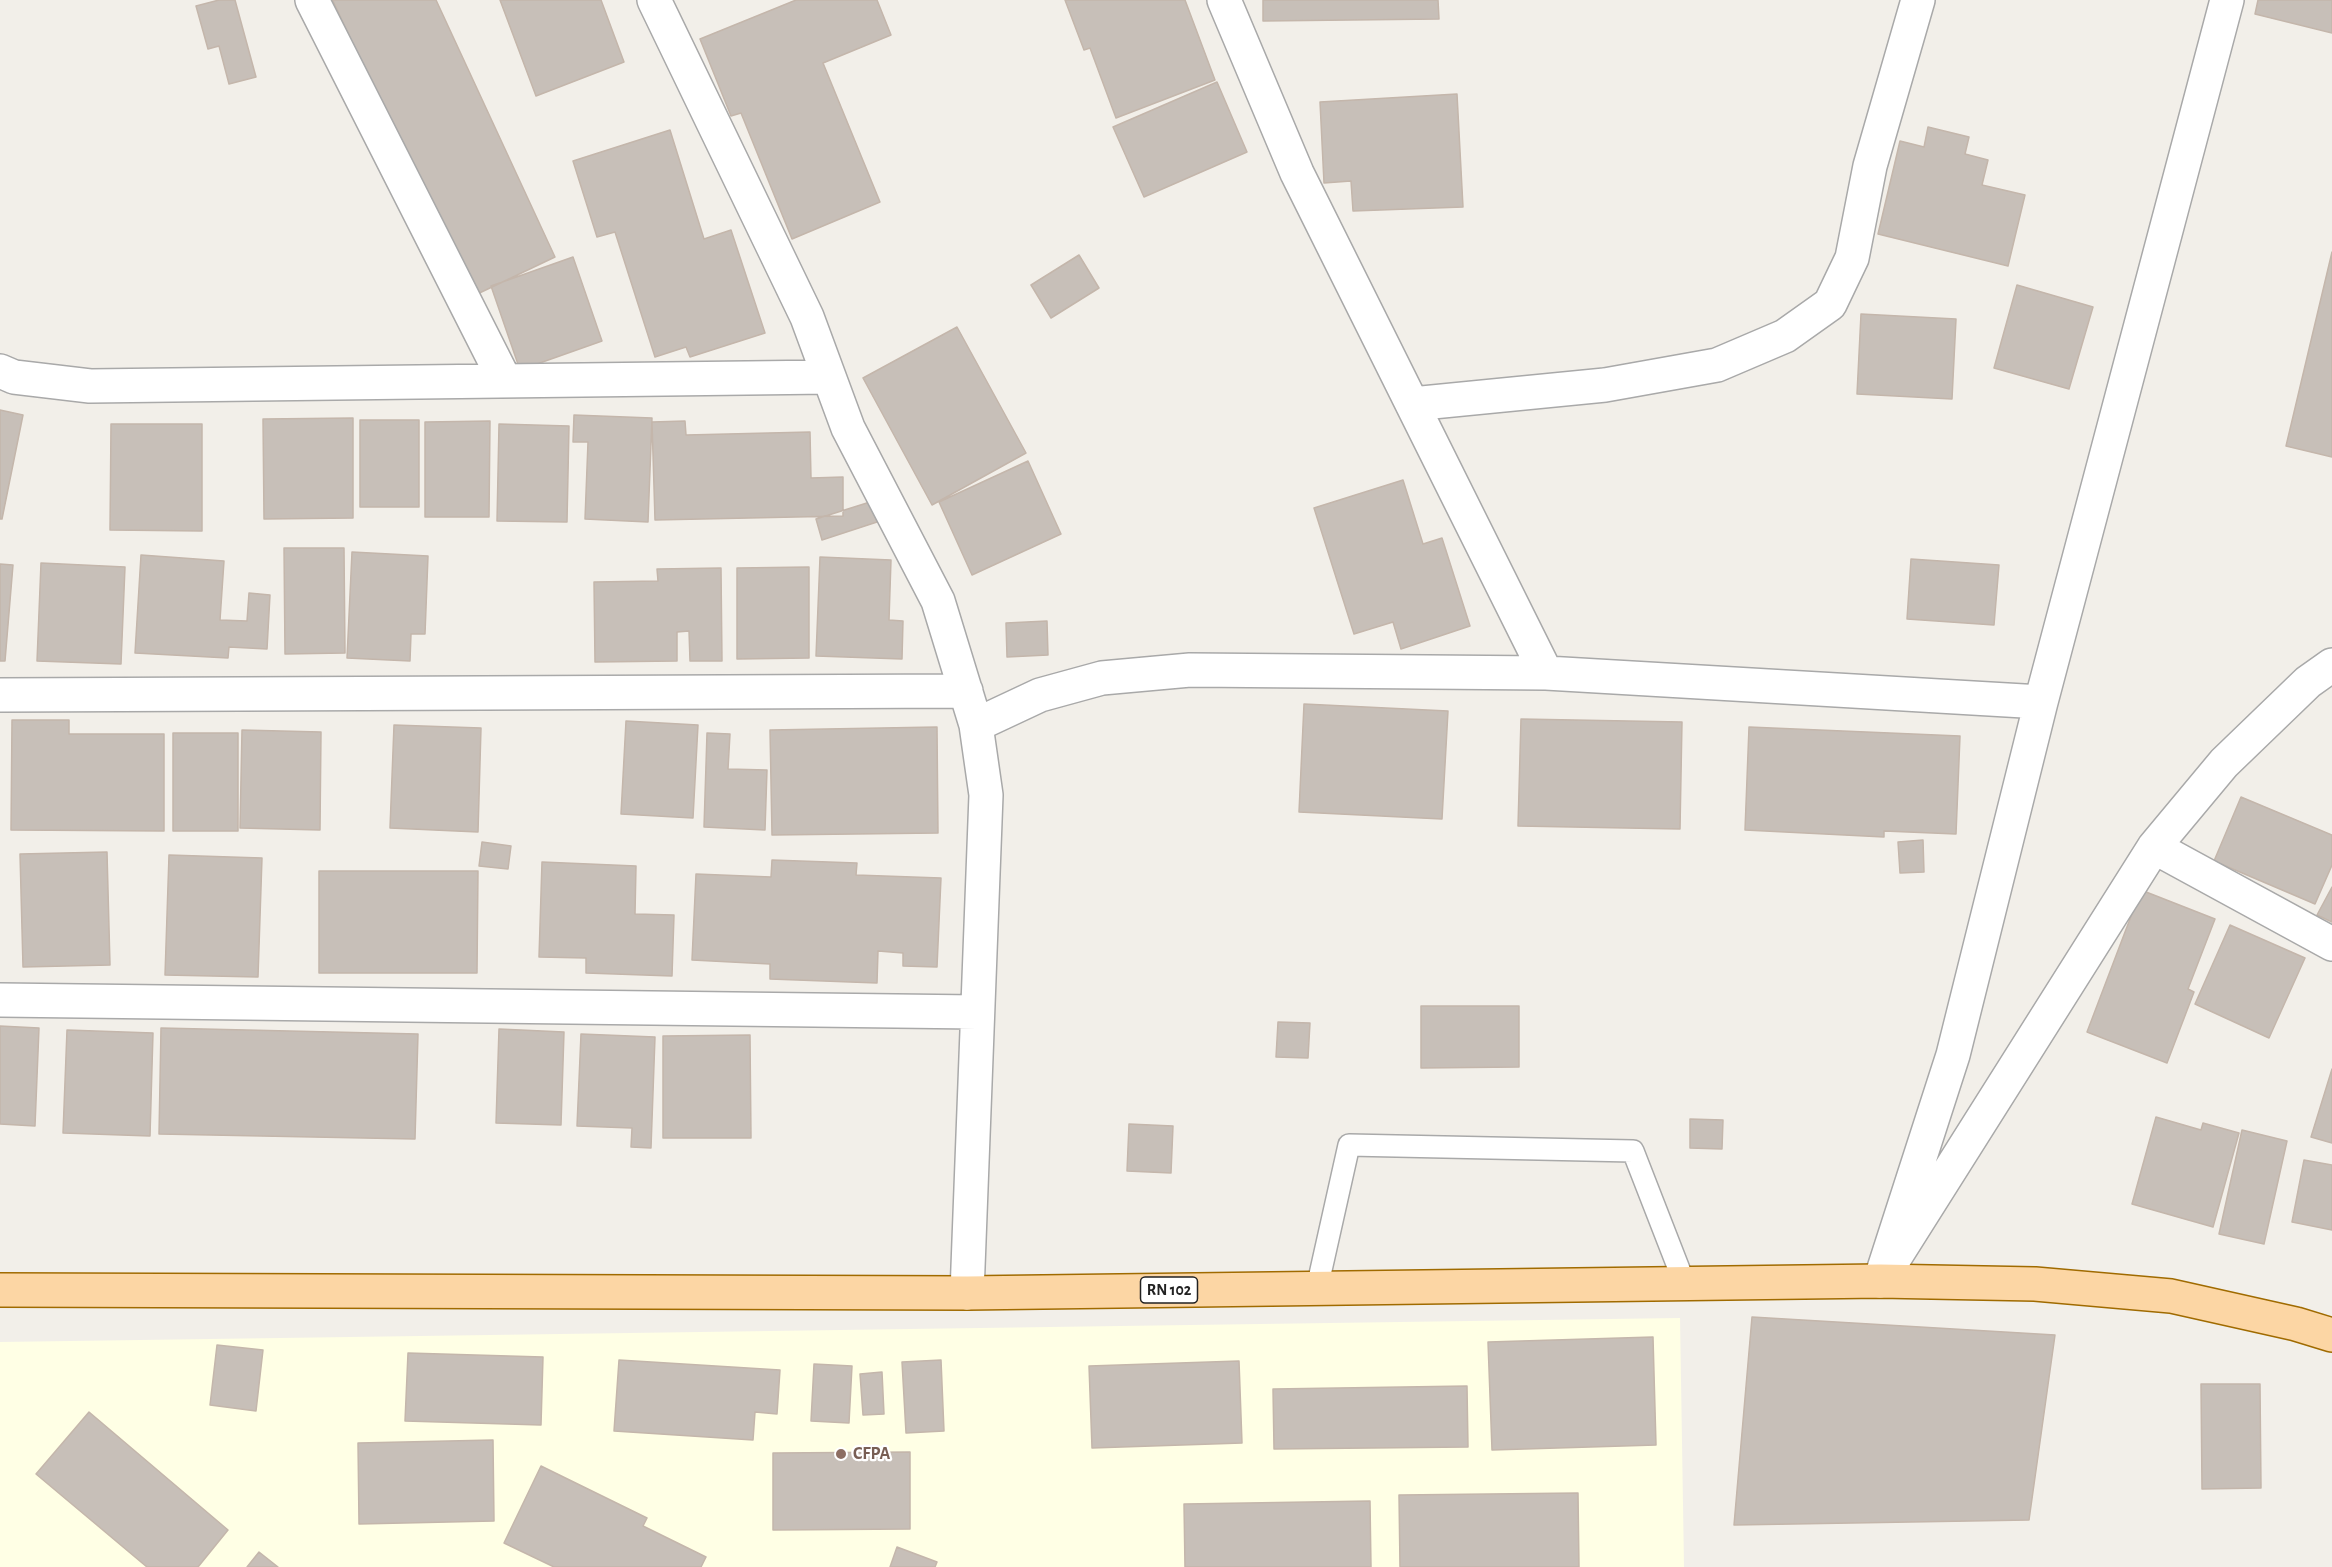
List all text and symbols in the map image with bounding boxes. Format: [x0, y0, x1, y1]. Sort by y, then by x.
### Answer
road number: RN 102 [1140, 1277, 1198, 1303]
place label: CFPA [853, 1443, 890, 1465]
marker: CFPA [834, 1447, 848, 1461]

